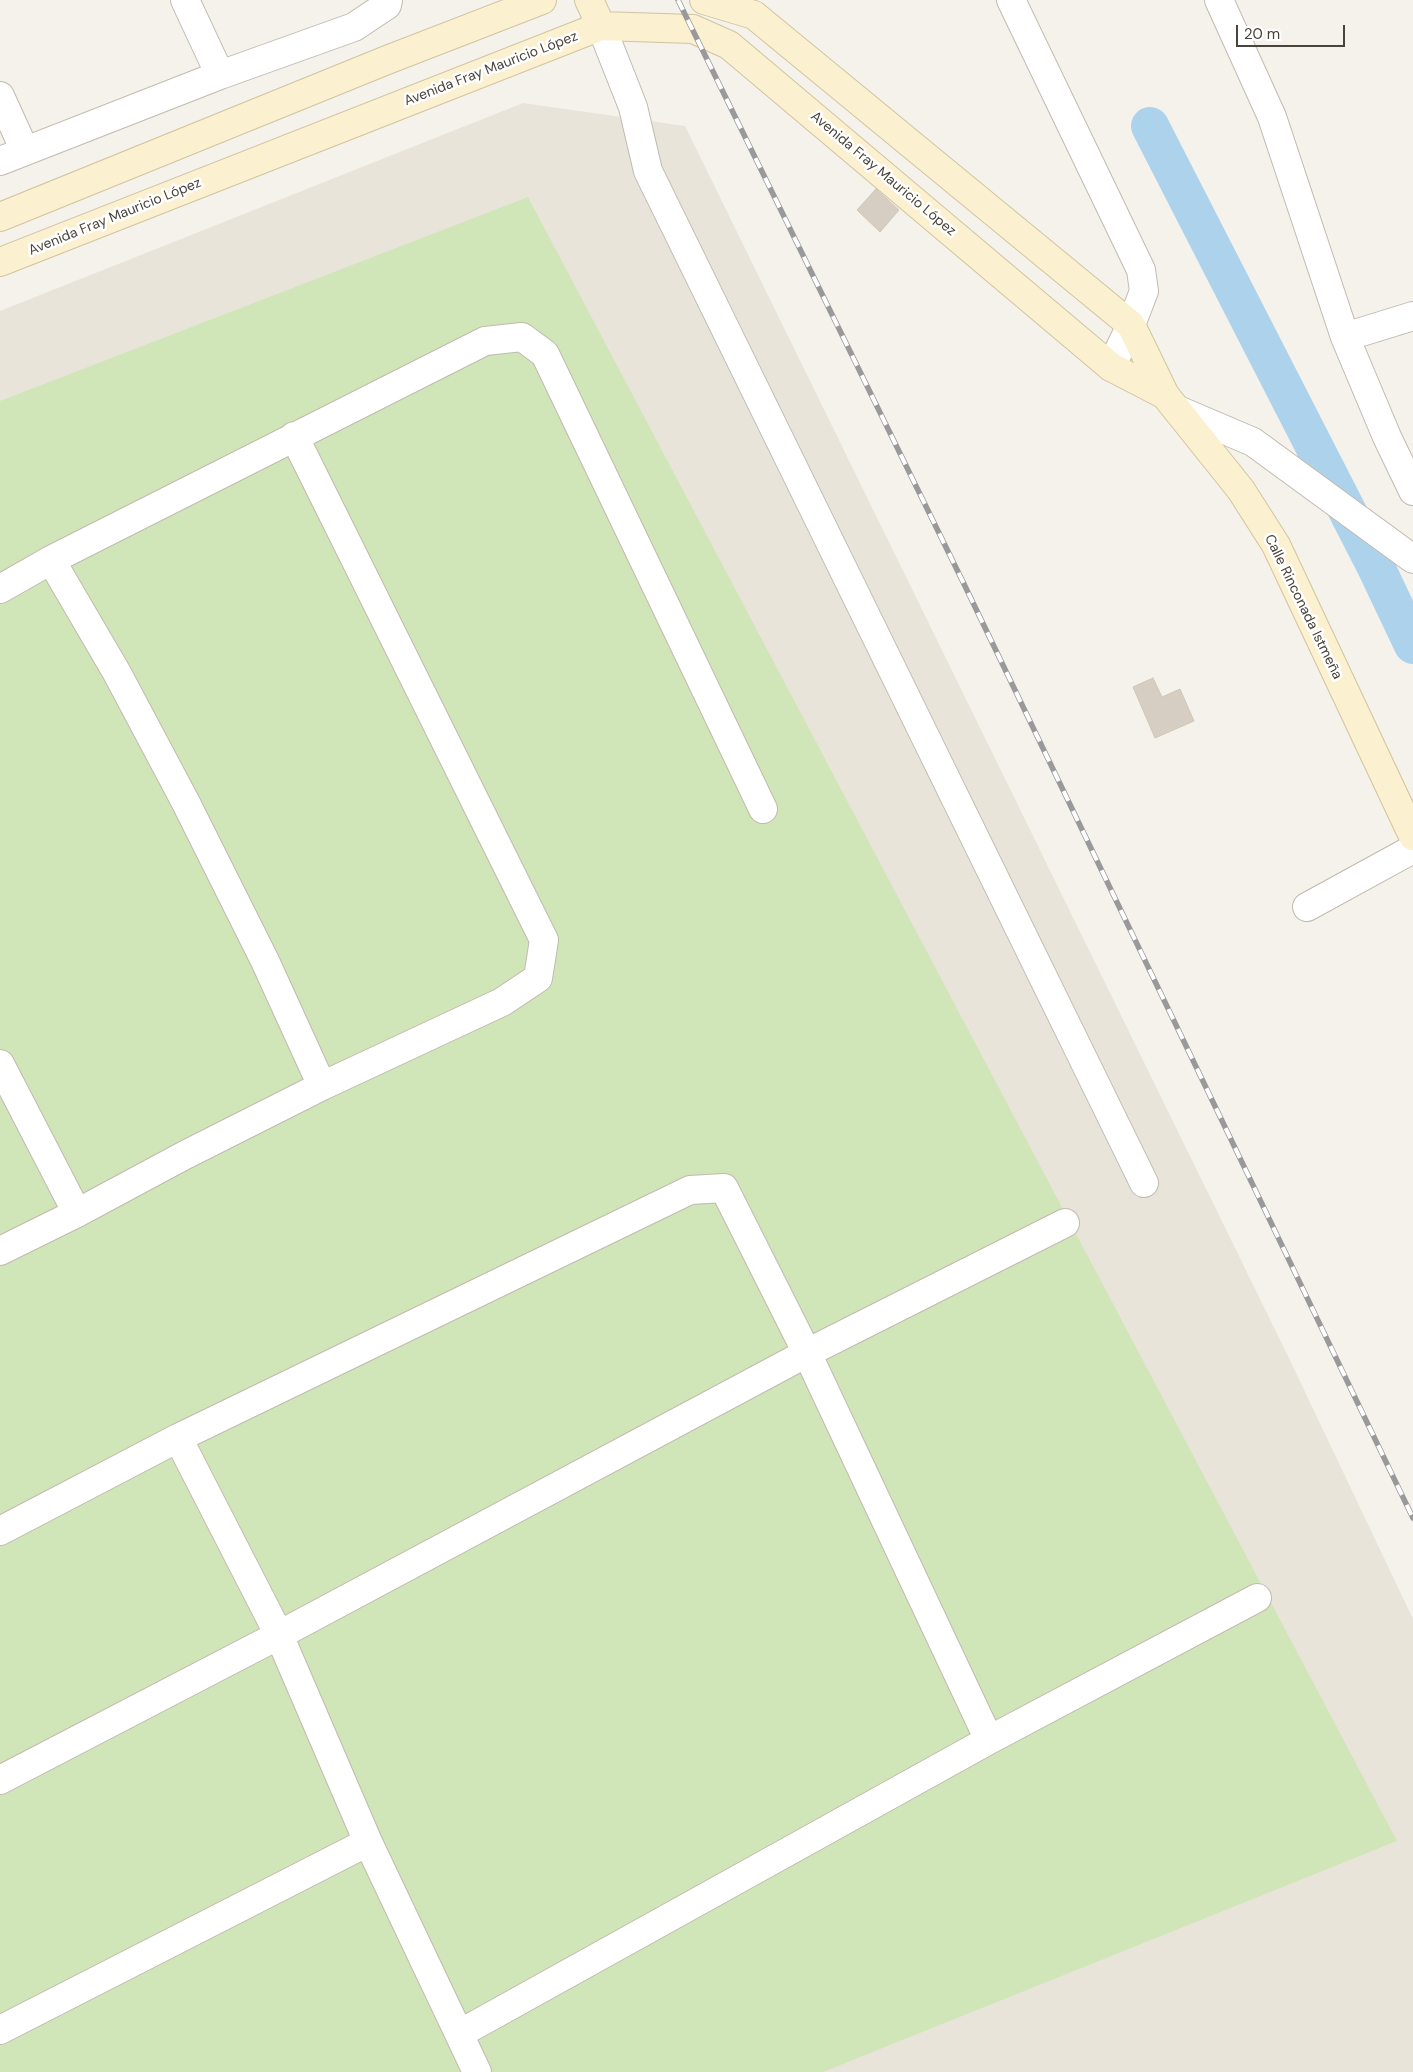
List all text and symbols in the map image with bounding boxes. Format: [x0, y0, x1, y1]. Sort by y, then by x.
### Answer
scale bar [1238, 15, 1347, 47]
text: 20 m [1244, 24, 1280, 44]
street label: Avenida Fray Mauricio López [402, 28, 580, 110]
street label: Avenida Fray Mauricio López [807, 108, 959, 240]
street label: Avenida Fray Mauricio López [26, 175, 204, 259]
street label: Calle Rinconada Istmeña [1261, 532, 1345, 682]

